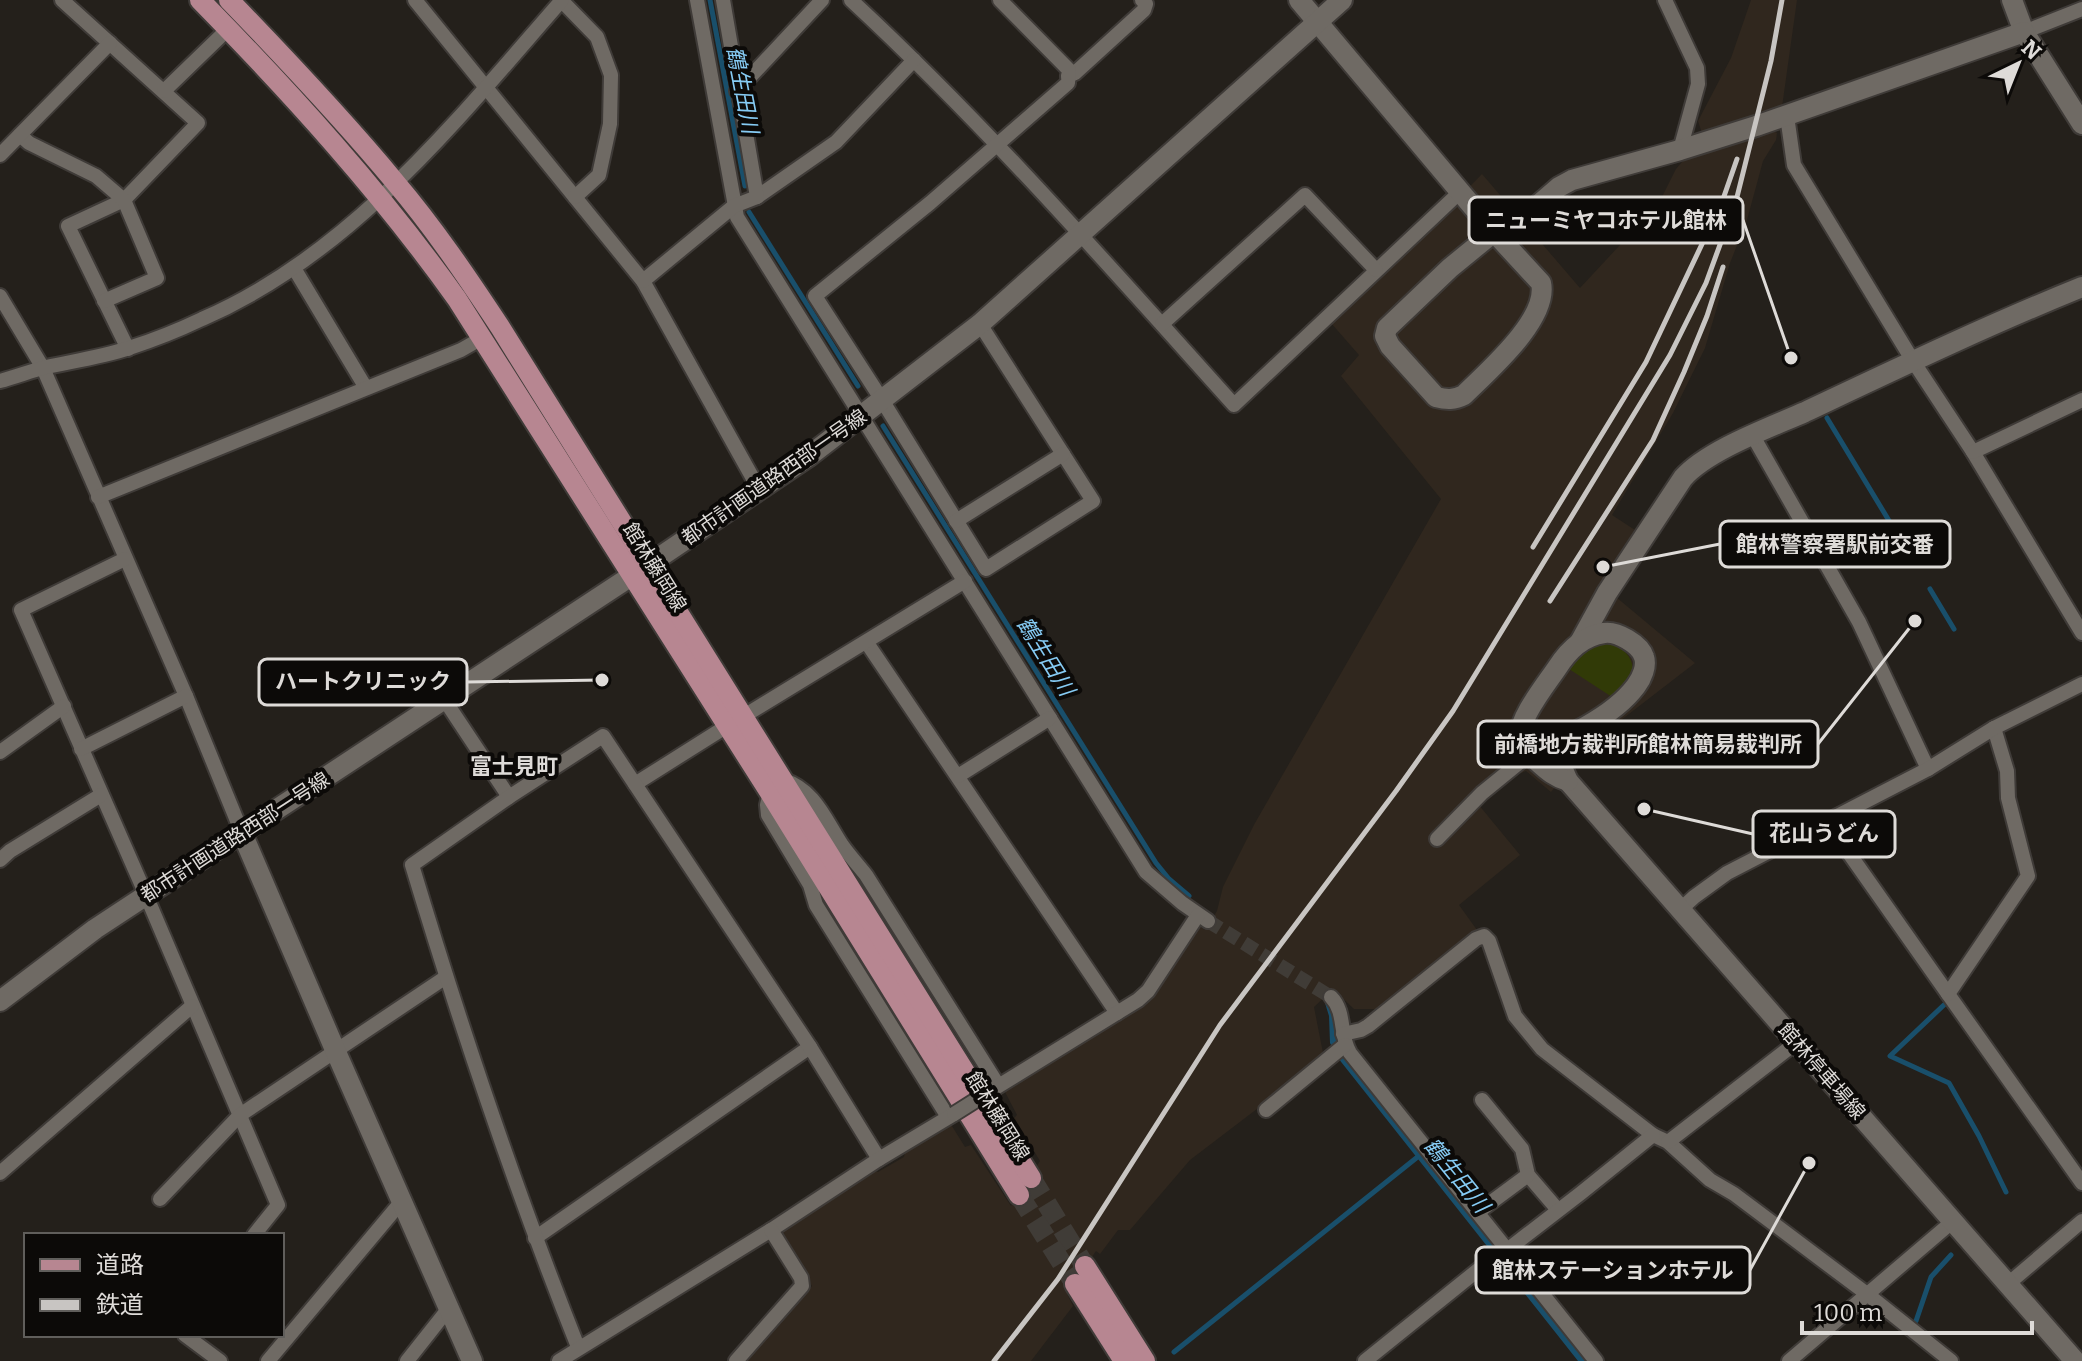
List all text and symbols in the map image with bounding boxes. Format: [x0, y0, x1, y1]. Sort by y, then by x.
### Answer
north arrow [1978, 24, 2058, 104]
text: N [2016, 34, 2047, 65]
water label: 鶴生田川 [721, 44, 765, 138]
callout: ニューミヤコホテル館林 [1469, 197, 1743, 243]
text: ニューミヤコホテル館林 [1485, 207, 1727, 234]
street label: 都市計画道路西部一号線 [677, 404, 871, 550]
street label: 館林藤岡線 [618, 518, 692, 616]
callout: 館林警察署駅前交番 [1720, 521, 1950, 567]
text: 館林警察署駅前交番 [1736, 531, 1934, 558]
water label: 鶴生田川 [1011, 612, 1081, 702]
callout: ハートクリニック [259, 659, 467, 705]
text: ハートクリニック [275, 668, 451, 695]
callout: 前橋地方裁判所館林簡易裁判所 [1478, 721, 1818, 767]
text: 前橋地方裁判所館林簡易裁判所 [1494, 731, 1802, 758]
district label: 富士見町 [470, 753, 558, 780]
street label: 都市計画道路西部一号線 [136, 767, 334, 907]
callout: 花山うどん [1753, 811, 1895, 857]
text: 花山うどん [1769, 820, 1879, 847]
street label: 館林停車場線 [1774, 1018, 1870, 1124]
street label: 館林藤岡線 [961, 1067, 1035, 1165]
water label: 鶴生田川 [1418, 1133, 1496, 1220]
legend [24, 1233, 284, 1337]
callout: 館林ステーションホテル [1476, 1247, 1750, 1293]
text: 道路 [96, 1251, 144, 1279]
text: 館林ステーションホテル [1492, 1257, 1734, 1284]
scale bar [1802, 1285, 2032, 1335]
text: 鉄道 [96, 1291, 144, 1319]
text: 100 m [1814, 1299, 1882, 1327]

